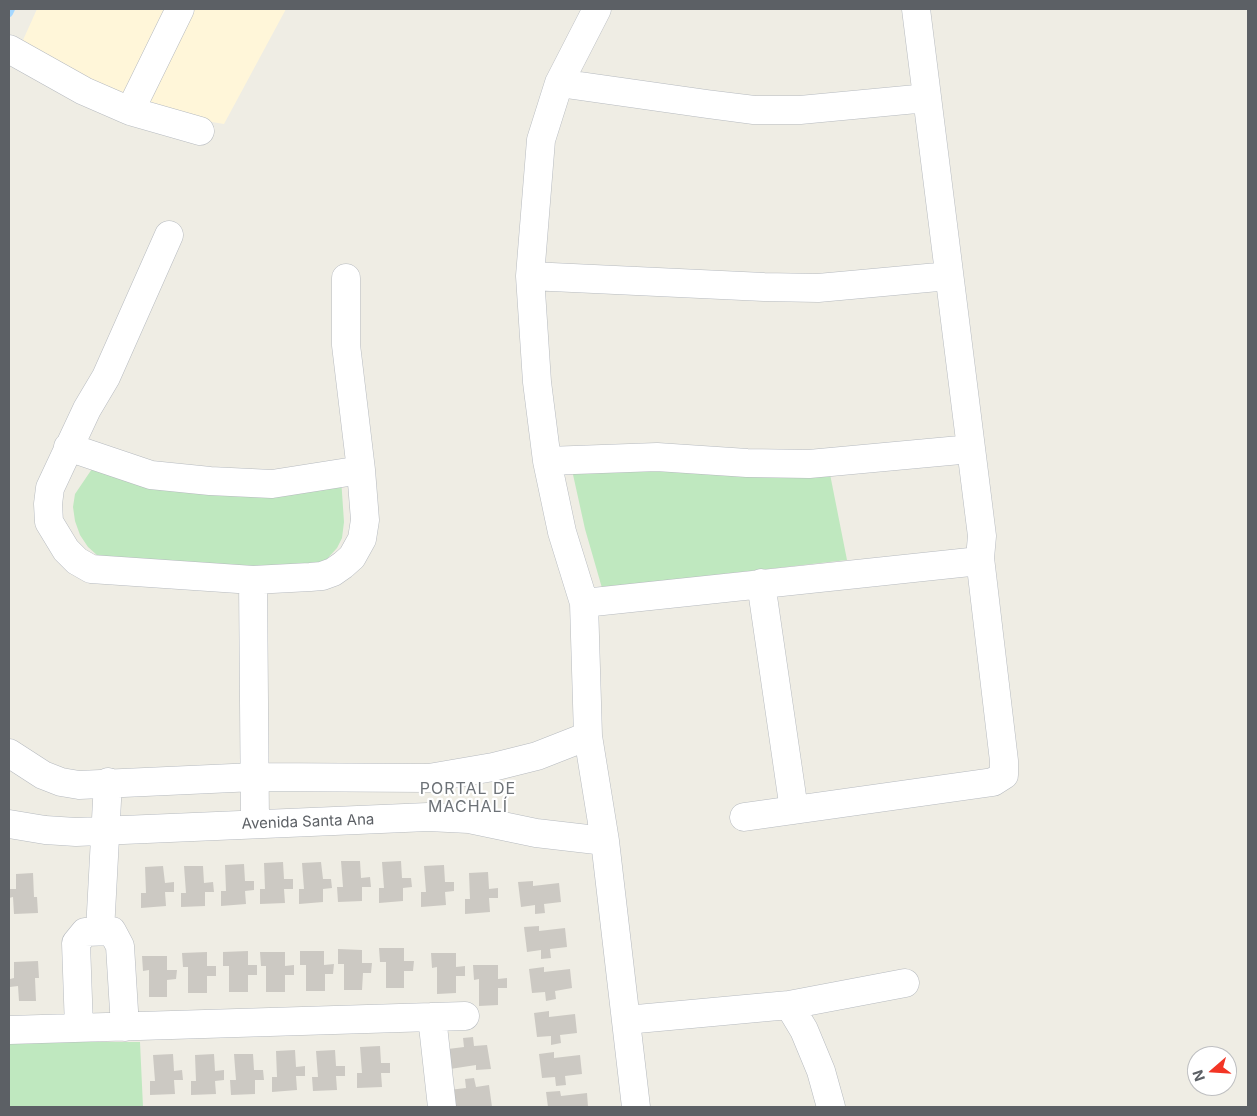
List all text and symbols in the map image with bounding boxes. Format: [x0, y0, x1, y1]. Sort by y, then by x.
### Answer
district label: PORTAL DE MACHALÍ [419, 779, 517, 817]
street label: Avenida Santa Ana [241, 811, 375, 833]
north arrow [1187, 1046, 1237, 1096]
text: N [1189, 1068, 1208, 1084]

